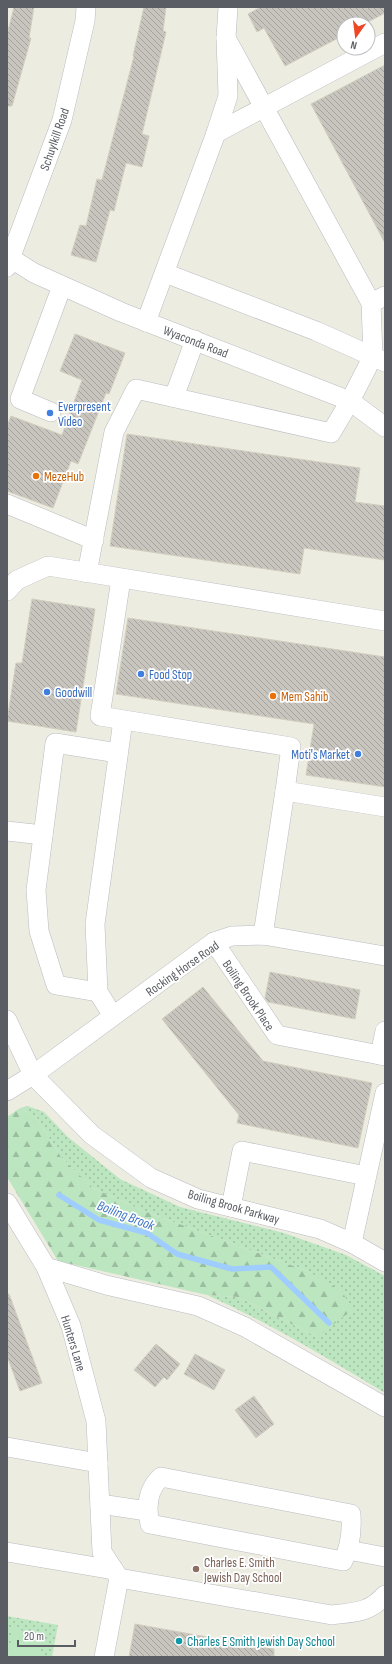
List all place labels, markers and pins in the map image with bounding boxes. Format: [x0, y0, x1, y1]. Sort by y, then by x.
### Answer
place label: Everpresent Video [58, 399, 111, 430]
marker: Everpresent Video [45, 408, 55, 418]
place label: MezeHub [44, 469, 84, 485]
marker: MezeHub [31, 471, 41, 481]
place label: Food Stop [149, 667, 192, 683]
marker: Food Stop [136, 669, 146, 679]
place label: Goodwill [55, 685, 92, 701]
marker: Goodwill [42, 687, 52, 697]
place label: Mem Sahib [281, 689, 328, 705]
marker: Mem Sahib [268, 691, 278, 701]
place label: Moti's Market [291, 747, 350, 763]
marker: Moti's Market [353, 749, 363, 759]
place label: Charles E. Smith Jewish Day School [203, 1555, 282, 1586]
marker: Charles E. Smith Jewish Day School [191, 1564, 201, 1574]
place label: Charles E Smith Jewish Day School [187, 1634, 335, 1650]
marker: Charles E Smith Jewish Day School [174, 1636, 184, 1646]

